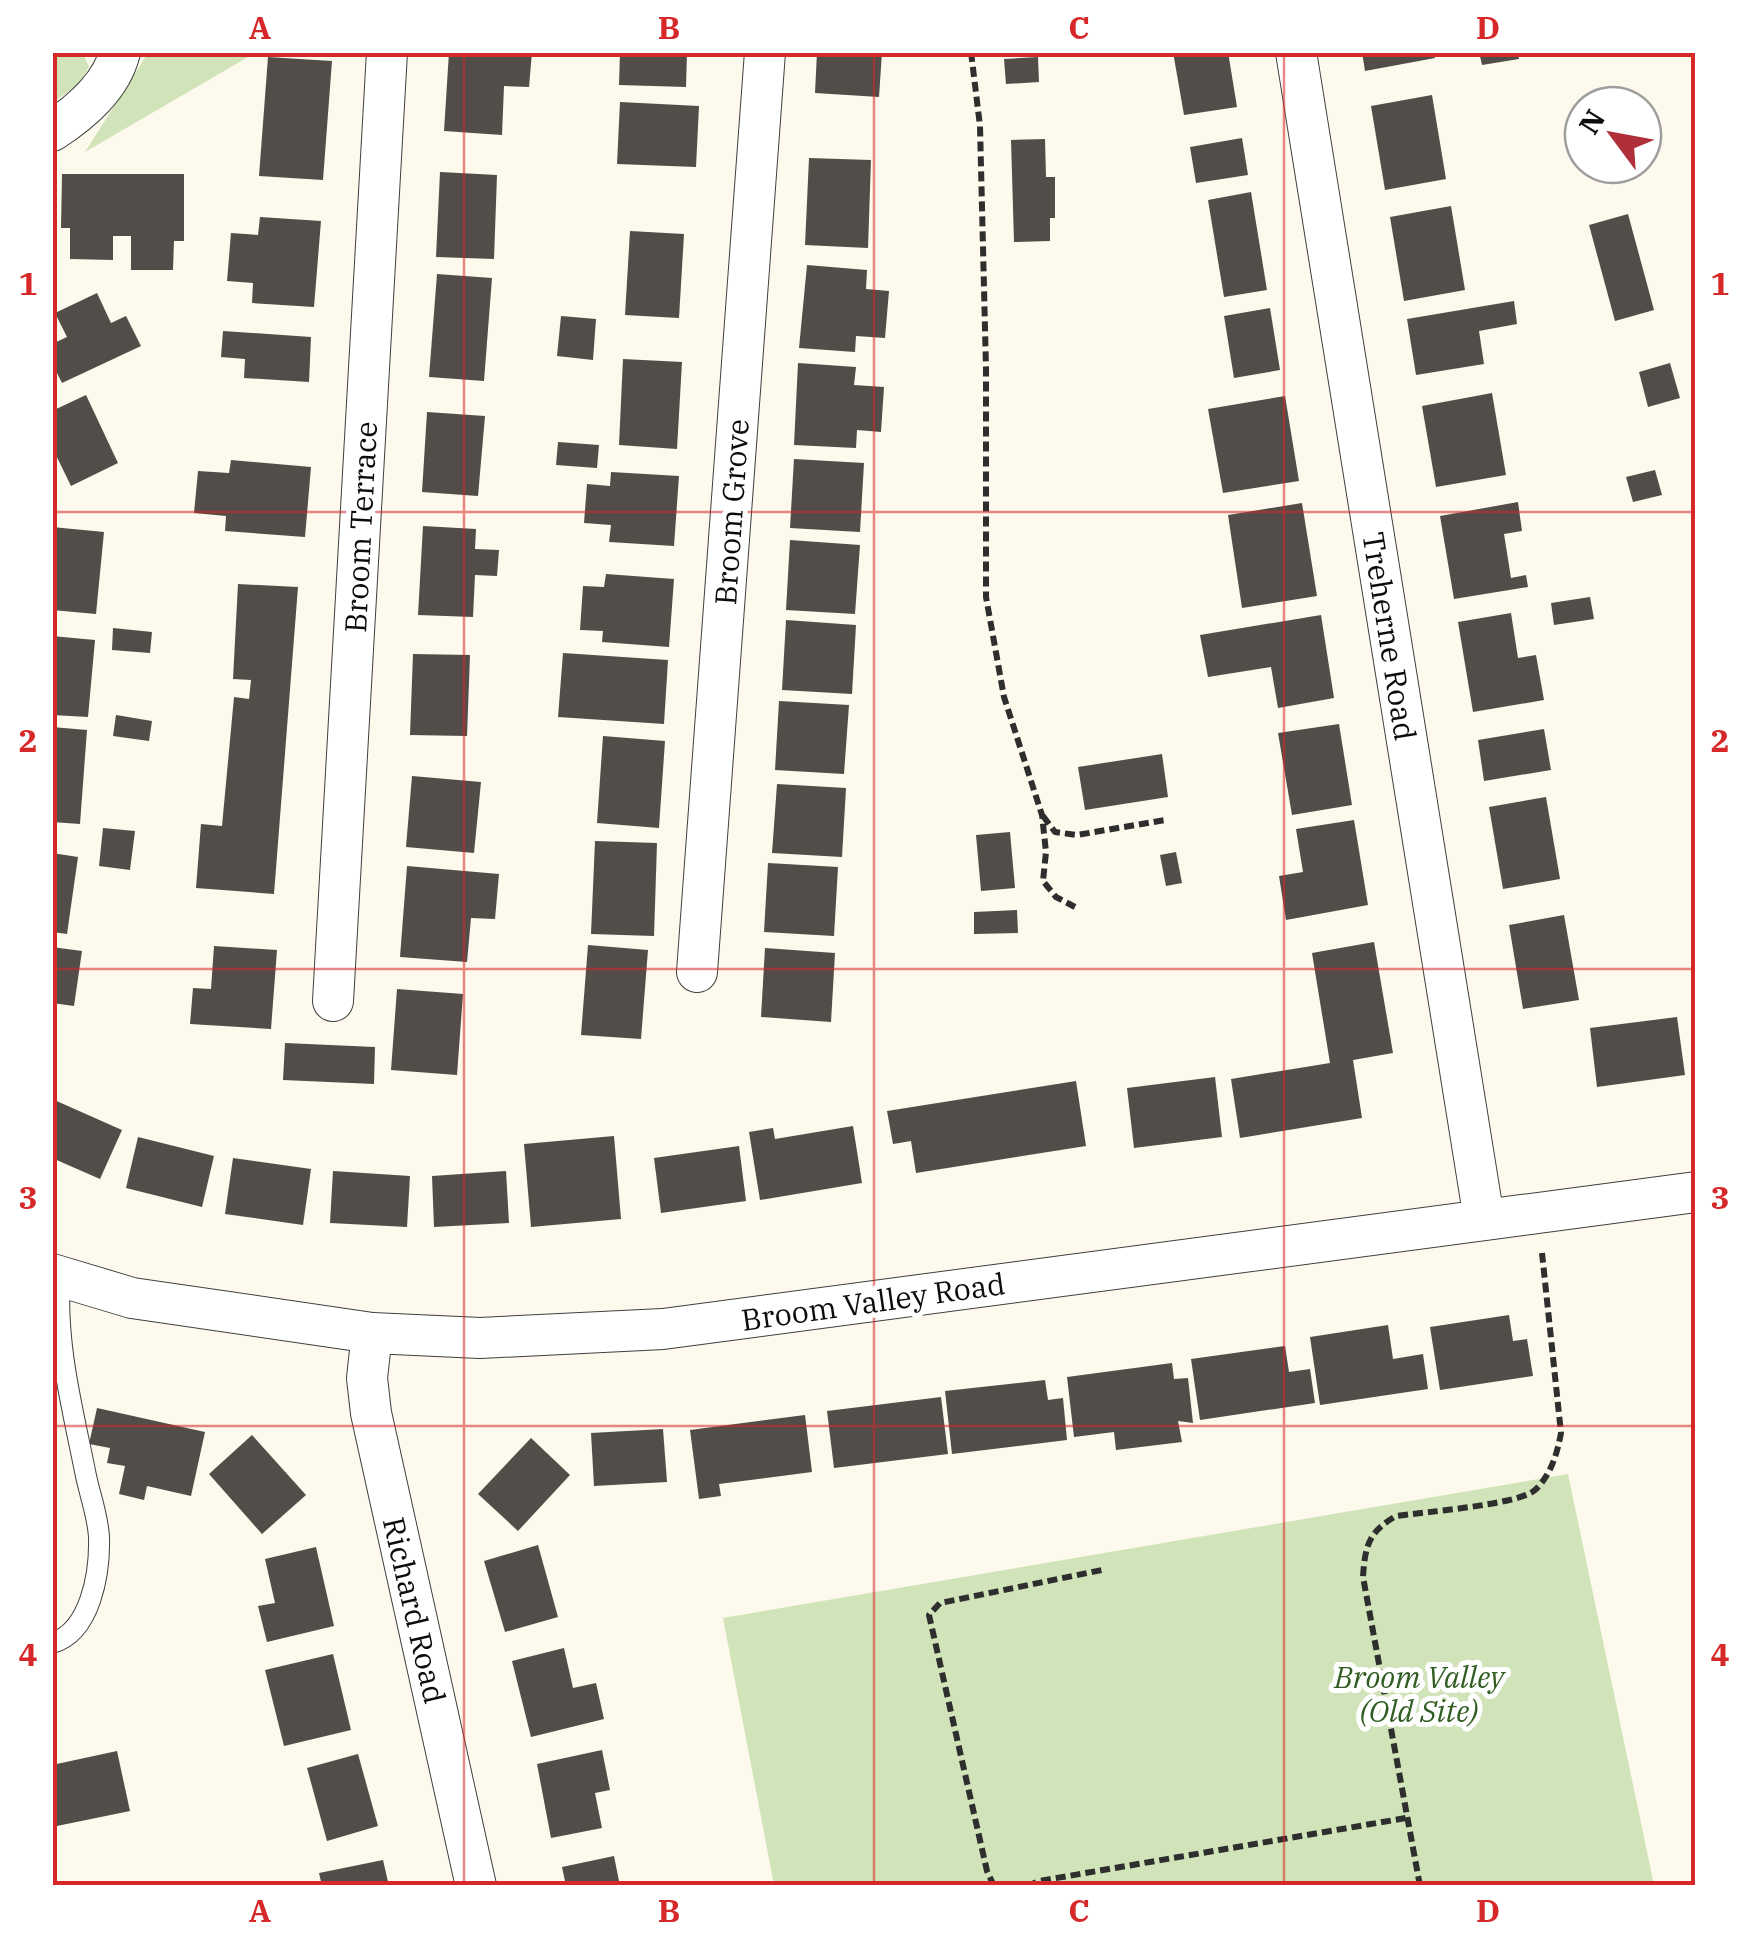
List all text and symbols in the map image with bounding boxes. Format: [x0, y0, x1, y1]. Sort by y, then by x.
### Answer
text: A [249, 6, 271, 48]
text: B [658, 6, 680, 48]
text: C [1068, 6, 1090, 48]
text: D [1476, 6, 1500, 48]
north arrow [1563, 85, 1663, 185]
text: N [1570, 102, 1613, 141]
text: 1 [18, 262, 38, 304]
text: 1 [1710, 262, 1730, 304]
street label: Broom Grove [705, 418, 757, 606]
street label: Broom Terrace [335, 420, 385, 634]
street label: Treherne Road [1354, 529, 1426, 743]
text: 2 [18, 719, 38, 761]
text: 2 [1710, 719, 1730, 761]
text: 3 [18, 1176, 38, 1218]
text: 3 [1710, 1176, 1730, 1218]
street label: Broom Valley Road [739, 1263, 1007, 1339]
street label: Richard Road [375, 1513, 455, 1707]
text: 4 [18, 1633, 38, 1675]
text: 4 [1710, 1633, 1730, 1675]
park label: Broom Valley (Old Site) [1333, 1657, 1506, 1730]
text: A [249, 1889, 271, 1931]
text: B [658, 1889, 680, 1931]
text: C [1068, 1889, 1090, 1931]
text: D [1476, 1889, 1500, 1931]

